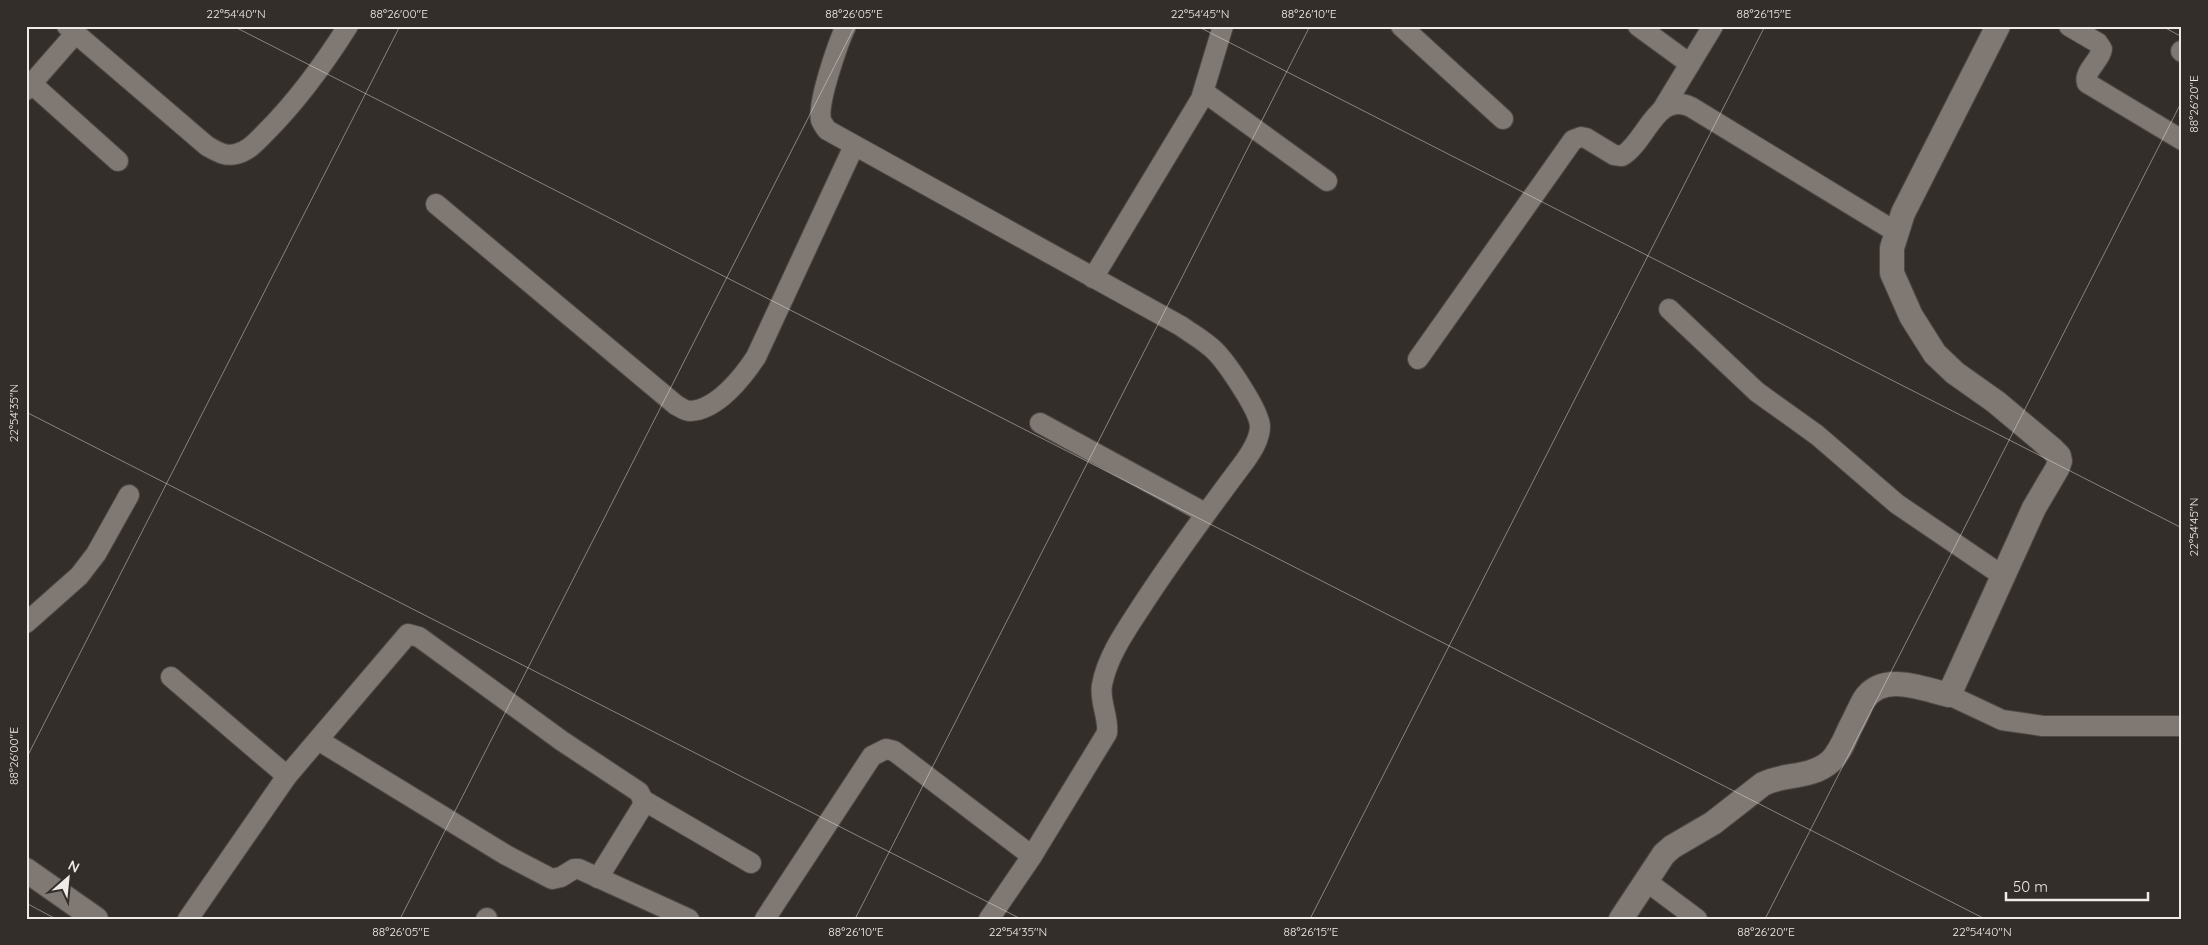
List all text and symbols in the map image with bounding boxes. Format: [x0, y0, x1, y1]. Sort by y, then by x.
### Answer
text: 22°54'40"N [206, 6, 266, 21]
text: 88°26'00"E [370, 6, 428, 21]
text: 88°26'05"E [825, 6, 883, 21]
text: 22°54'45"N [1171, 6, 1229, 21]
text: 88°26'10"E [1281, 6, 1337, 21]
text: 88°26'15"E [1737, 6, 1792, 21]
text: 88°26'20"E [2186, 75, 2201, 133]
text: 22°54'35"N [6, 384, 21, 442]
text: 22°54'45"N [2186, 498, 2201, 556]
text: 88°26'00"E [6, 727, 21, 785]
north arrow [42, 852, 92, 902]
text: N [65, 856, 83, 877]
scale bar [2006, 870, 2148, 902]
text: 50 m [2013, 877, 2048, 896]
text: 88°26'05"E [372, 924, 430, 939]
text: 88°26'10"E [828, 924, 884, 939]
text: 22°54'35"N [989, 924, 1047, 939]
text: 88°26'15"E [1284, 924, 1339, 939]
text: 88°26'20"E [1737, 924, 1795, 939]
text: 22°54'40"N [1952, 924, 2012, 939]

